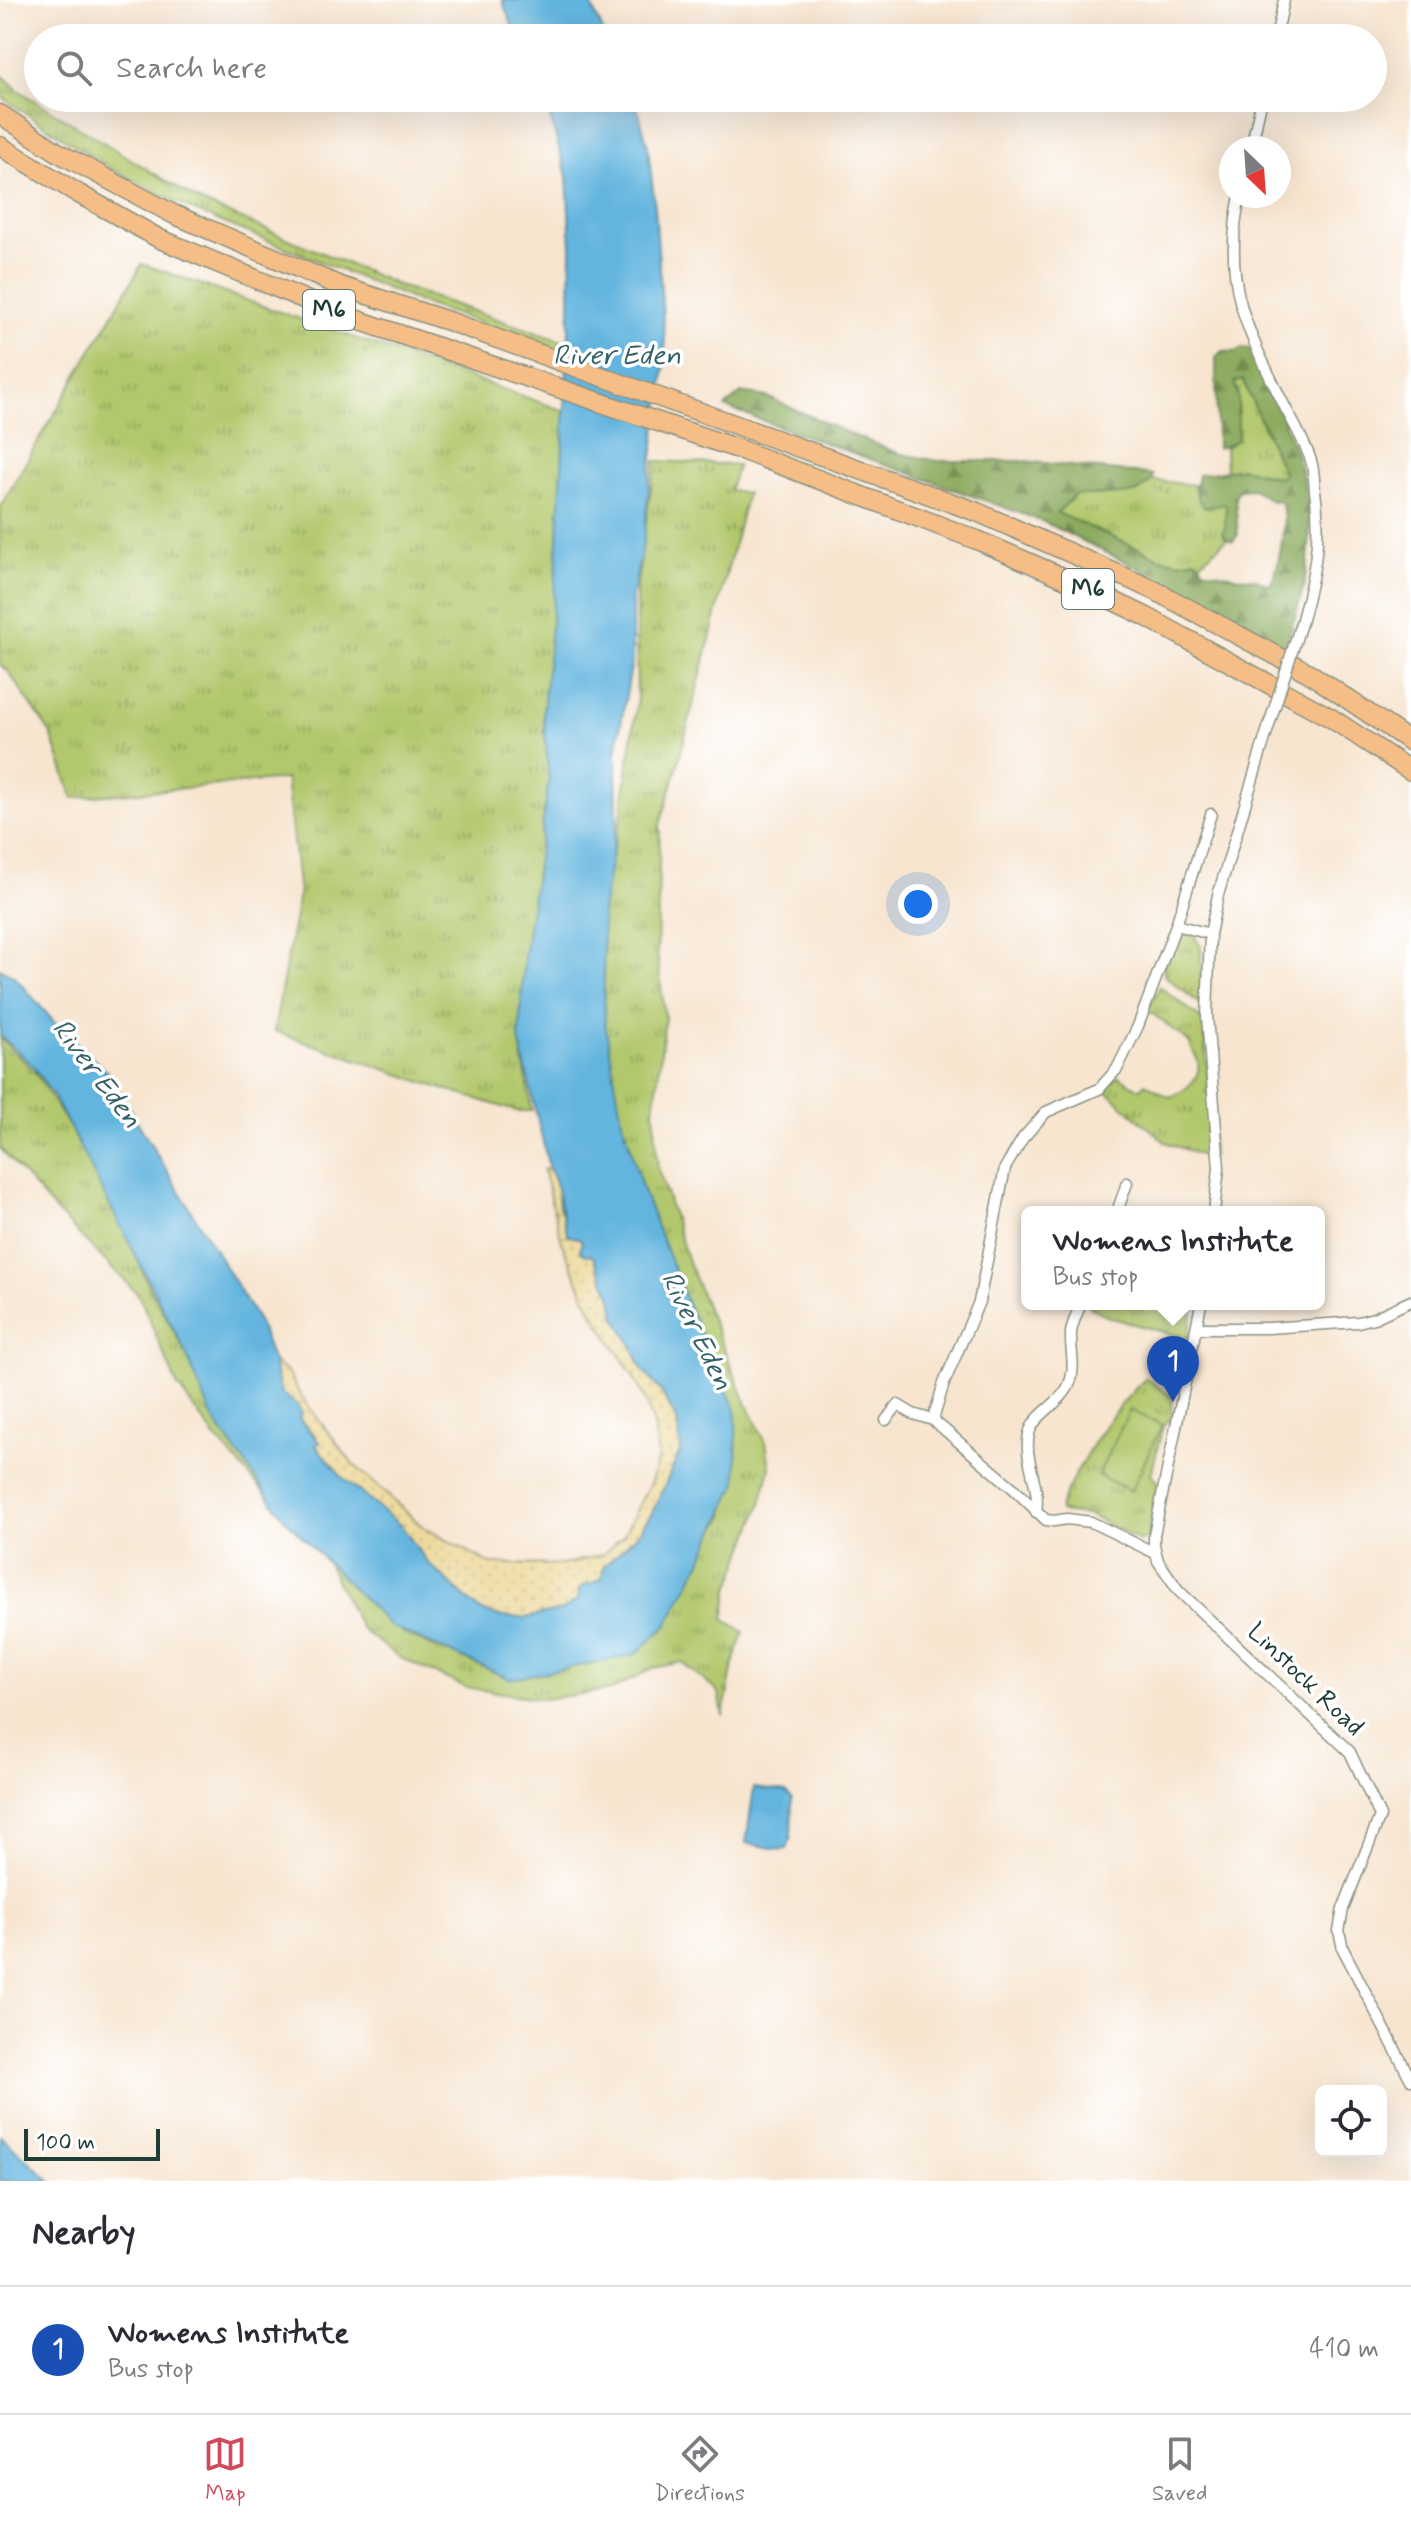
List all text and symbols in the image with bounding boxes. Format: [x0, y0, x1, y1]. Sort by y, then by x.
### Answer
search box [24, 24, 1387, 112]
icon: search [52, 46, 96, 90]
text: Search here [116, 49, 267, 88]
north arrow [1219, 136, 1291, 208]
road number: M6 [303, 290, 355, 330]
water label: River Eden [553, 338, 681, 375]
road number: M6 [1062, 569, 1114, 609]
your location [898, 884, 938, 924]
water label: River Eden [43, 1012, 149, 1136]
popup [1021, 1206, 1325, 1310]
text: Womens Institute [1052, 1222, 1294, 1261]
text: Bus stop [1052, 1261, 1139, 1295]
water label: River Eden [651, 1265, 741, 1397]
pin: 1 [1147, 1336, 1199, 1402]
street label: Linstock Road [1239, 1616, 1371, 1744]
map controls [1315, 2085, 1387, 2157]
button: locate [1315, 2085, 1387, 2157]
scale bar [24, 2125, 160, 2161]
text: 100 m [36, 2129, 95, 2157]
text: Nearby [32, 2211, 136, 2256]
text: Womens Institute [108, 2314, 349, 2353]
text: 1 [52, 2333, 64, 2367]
text: 410 m [1309, 2333, 1379, 2367]
text: Bus stop [108, 2353, 194, 2387]
tab: Map [203, 2432, 247, 2508]
tab: Directions [654, 2432, 745, 2508]
tab: Saved [1152, 2432, 1207, 2508]

